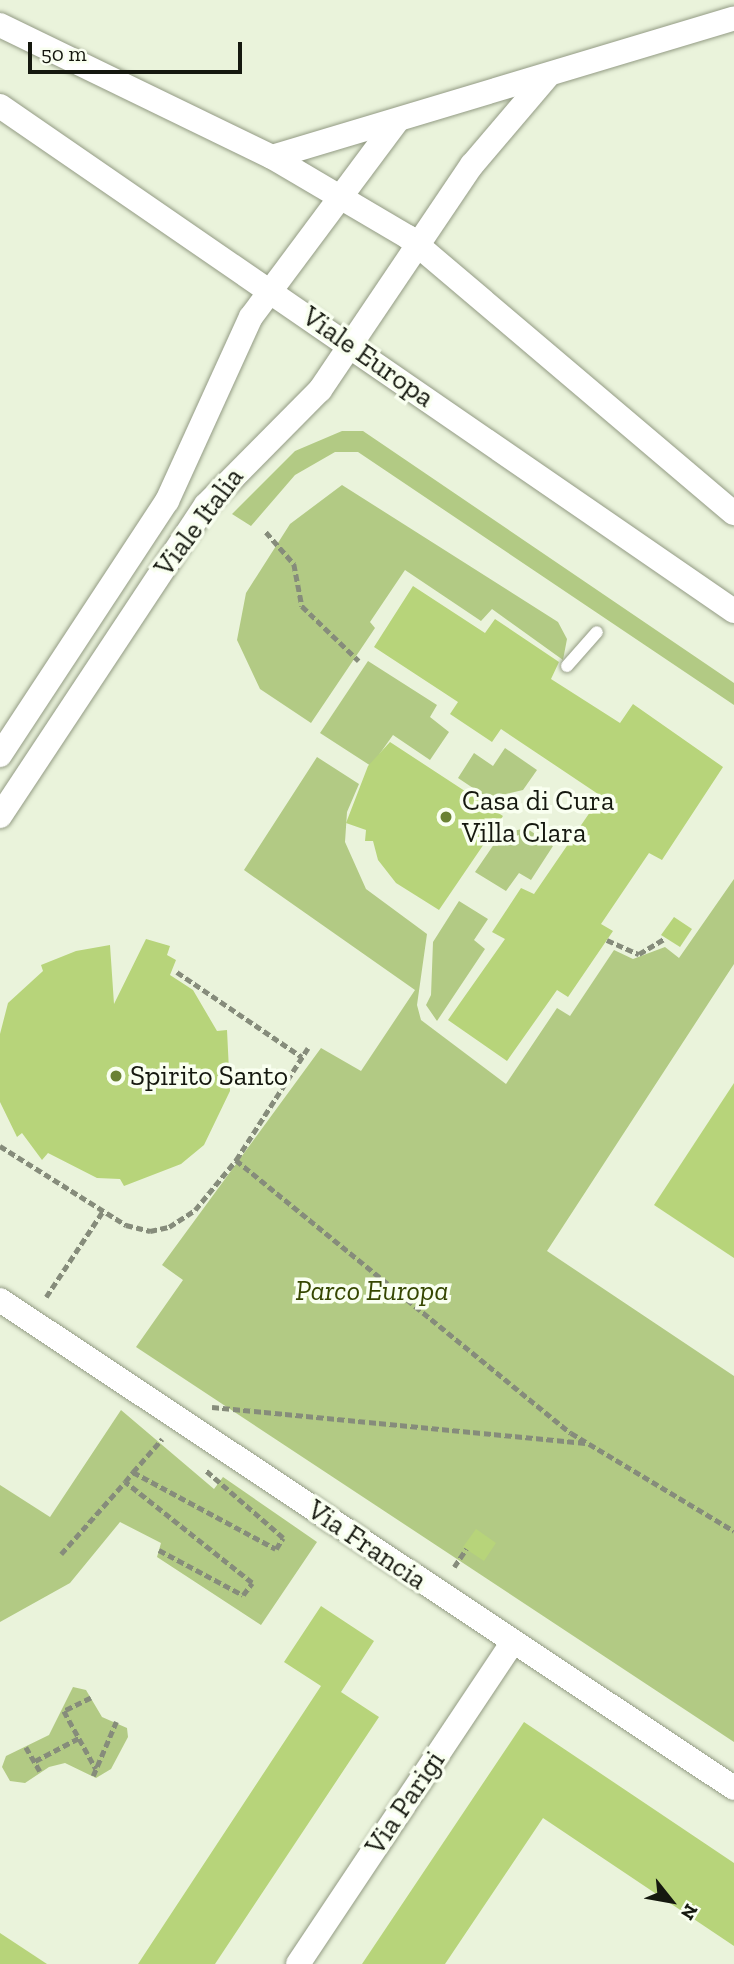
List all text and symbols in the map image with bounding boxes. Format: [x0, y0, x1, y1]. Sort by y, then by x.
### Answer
scale bar [32, 28, 245, 72]
text: 50 m [41, 41, 87, 66]
street label: Viale Europa [296, 299, 440, 415]
street label: Viale Italia [147, 461, 251, 583]
place label: Casa di Cura Villa Clara [462, 784, 614, 850]
marker: Casa di Cura Villa Clara [436, 807, 456, 827]
place label: Spirito Santo [130, 1059, 288, 1093]
marker: Spirito Santo [108, 1068, 124, 1084]
park label: Parco Europa [295, 1274, 449, 1308]
street label: Via Francia [301, 1493, 433, 1597]
street label: Via Parigi [358, 1745, 452, 1861]
north arrow [636, 1866, 706, 1936]
text: N [676, 1900, 703, 1924]

